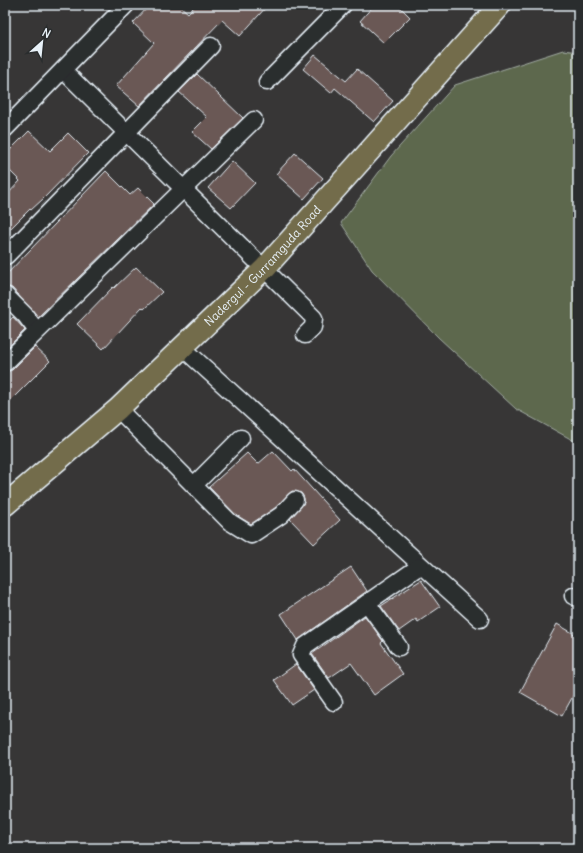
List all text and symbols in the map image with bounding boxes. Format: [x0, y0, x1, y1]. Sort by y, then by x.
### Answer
north arrow [22, 22, 62, 62]
text: N [40, 25, 53, 41]
street label: Nadergul - Gurramguda Road [201, 202, 324, 329]

